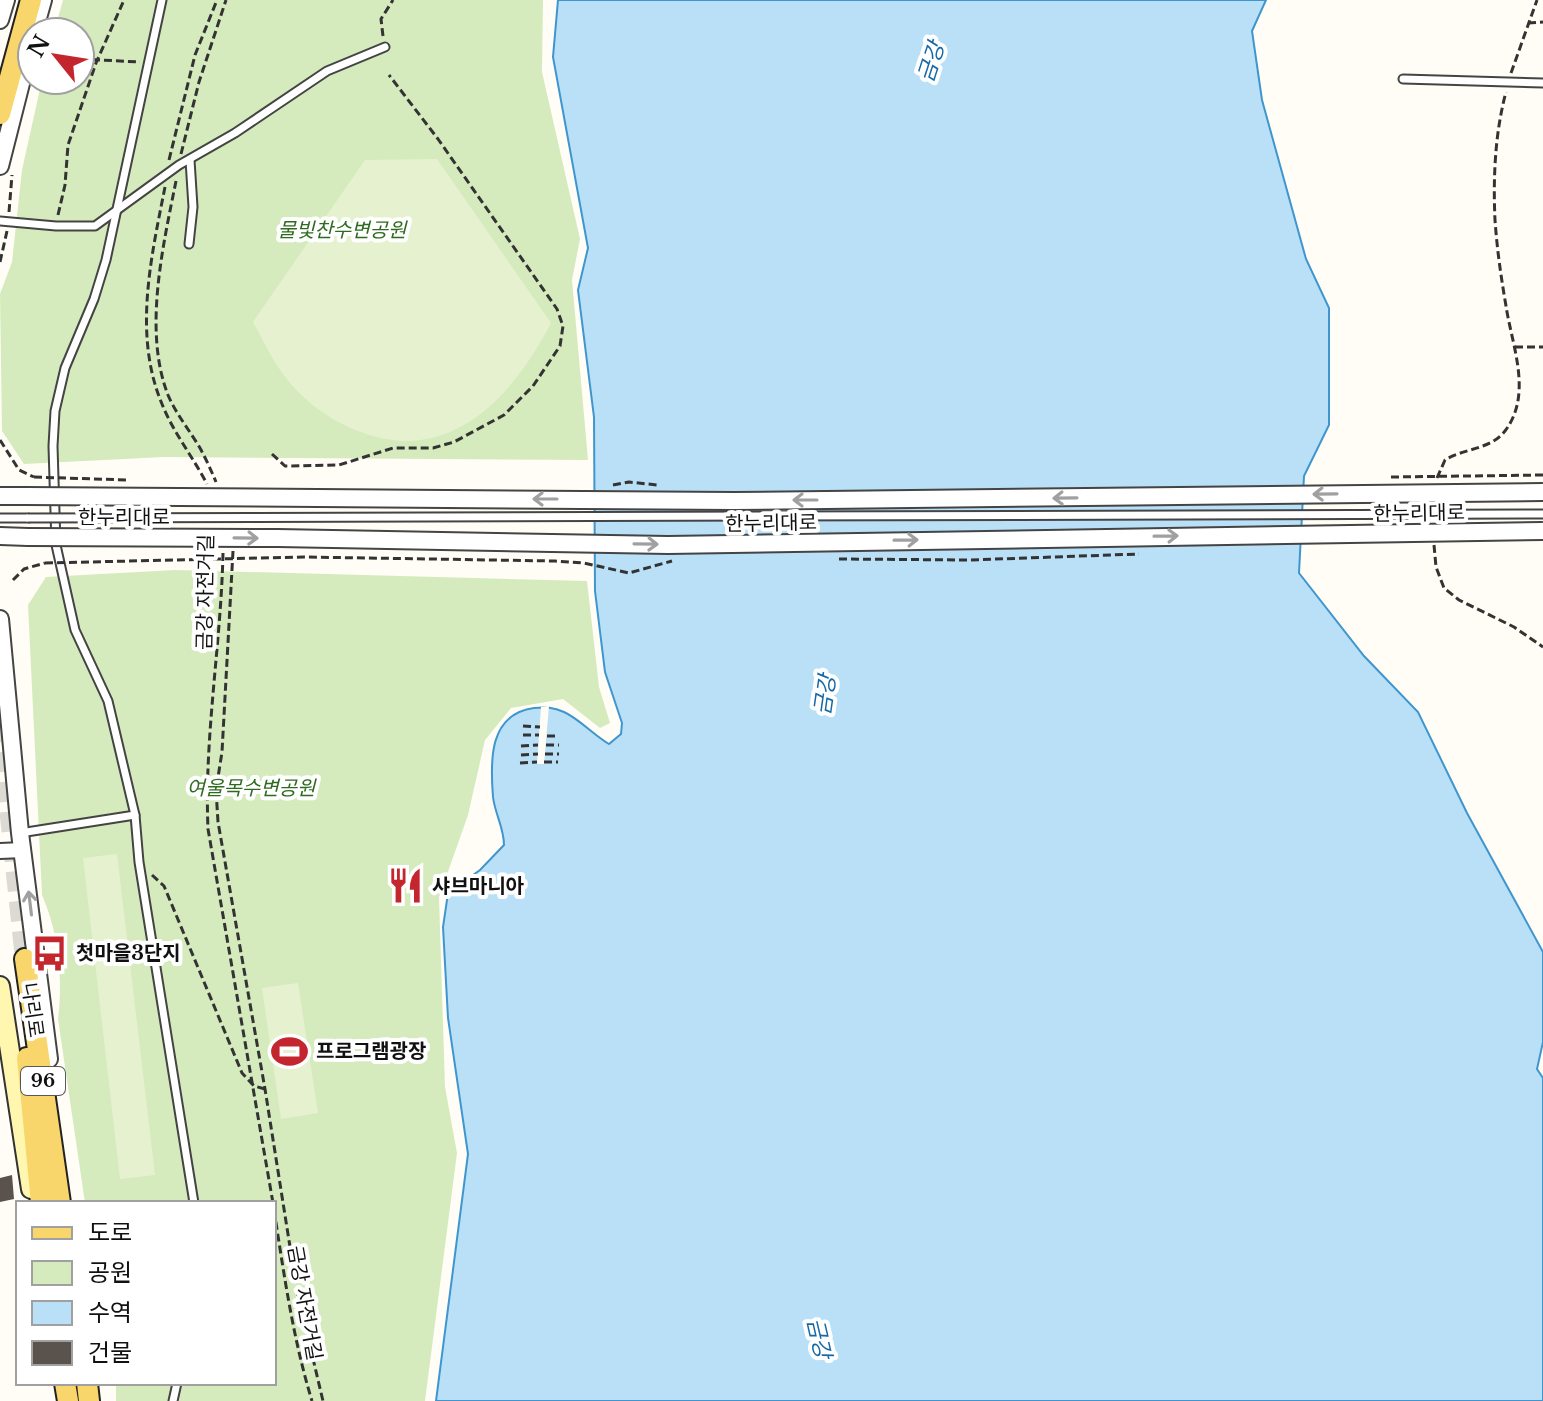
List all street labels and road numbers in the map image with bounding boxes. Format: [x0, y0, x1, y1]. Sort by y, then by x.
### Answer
street label: 한누리대로 [1373, 500, 1465, 526]
street label: 한누리대로 [78, 505, 170, 529]
street label: 한누리대로 [725, 510, 817, 536]
street label: 금강 자전거길 [192, 534, 218, 650]
street label: 나리로 [17, 981, 49, 1039]
road number: 96 [21, 1067, 65, 1095]
street label: 금강 자전거길 [283, 1244, 327, 1362]

